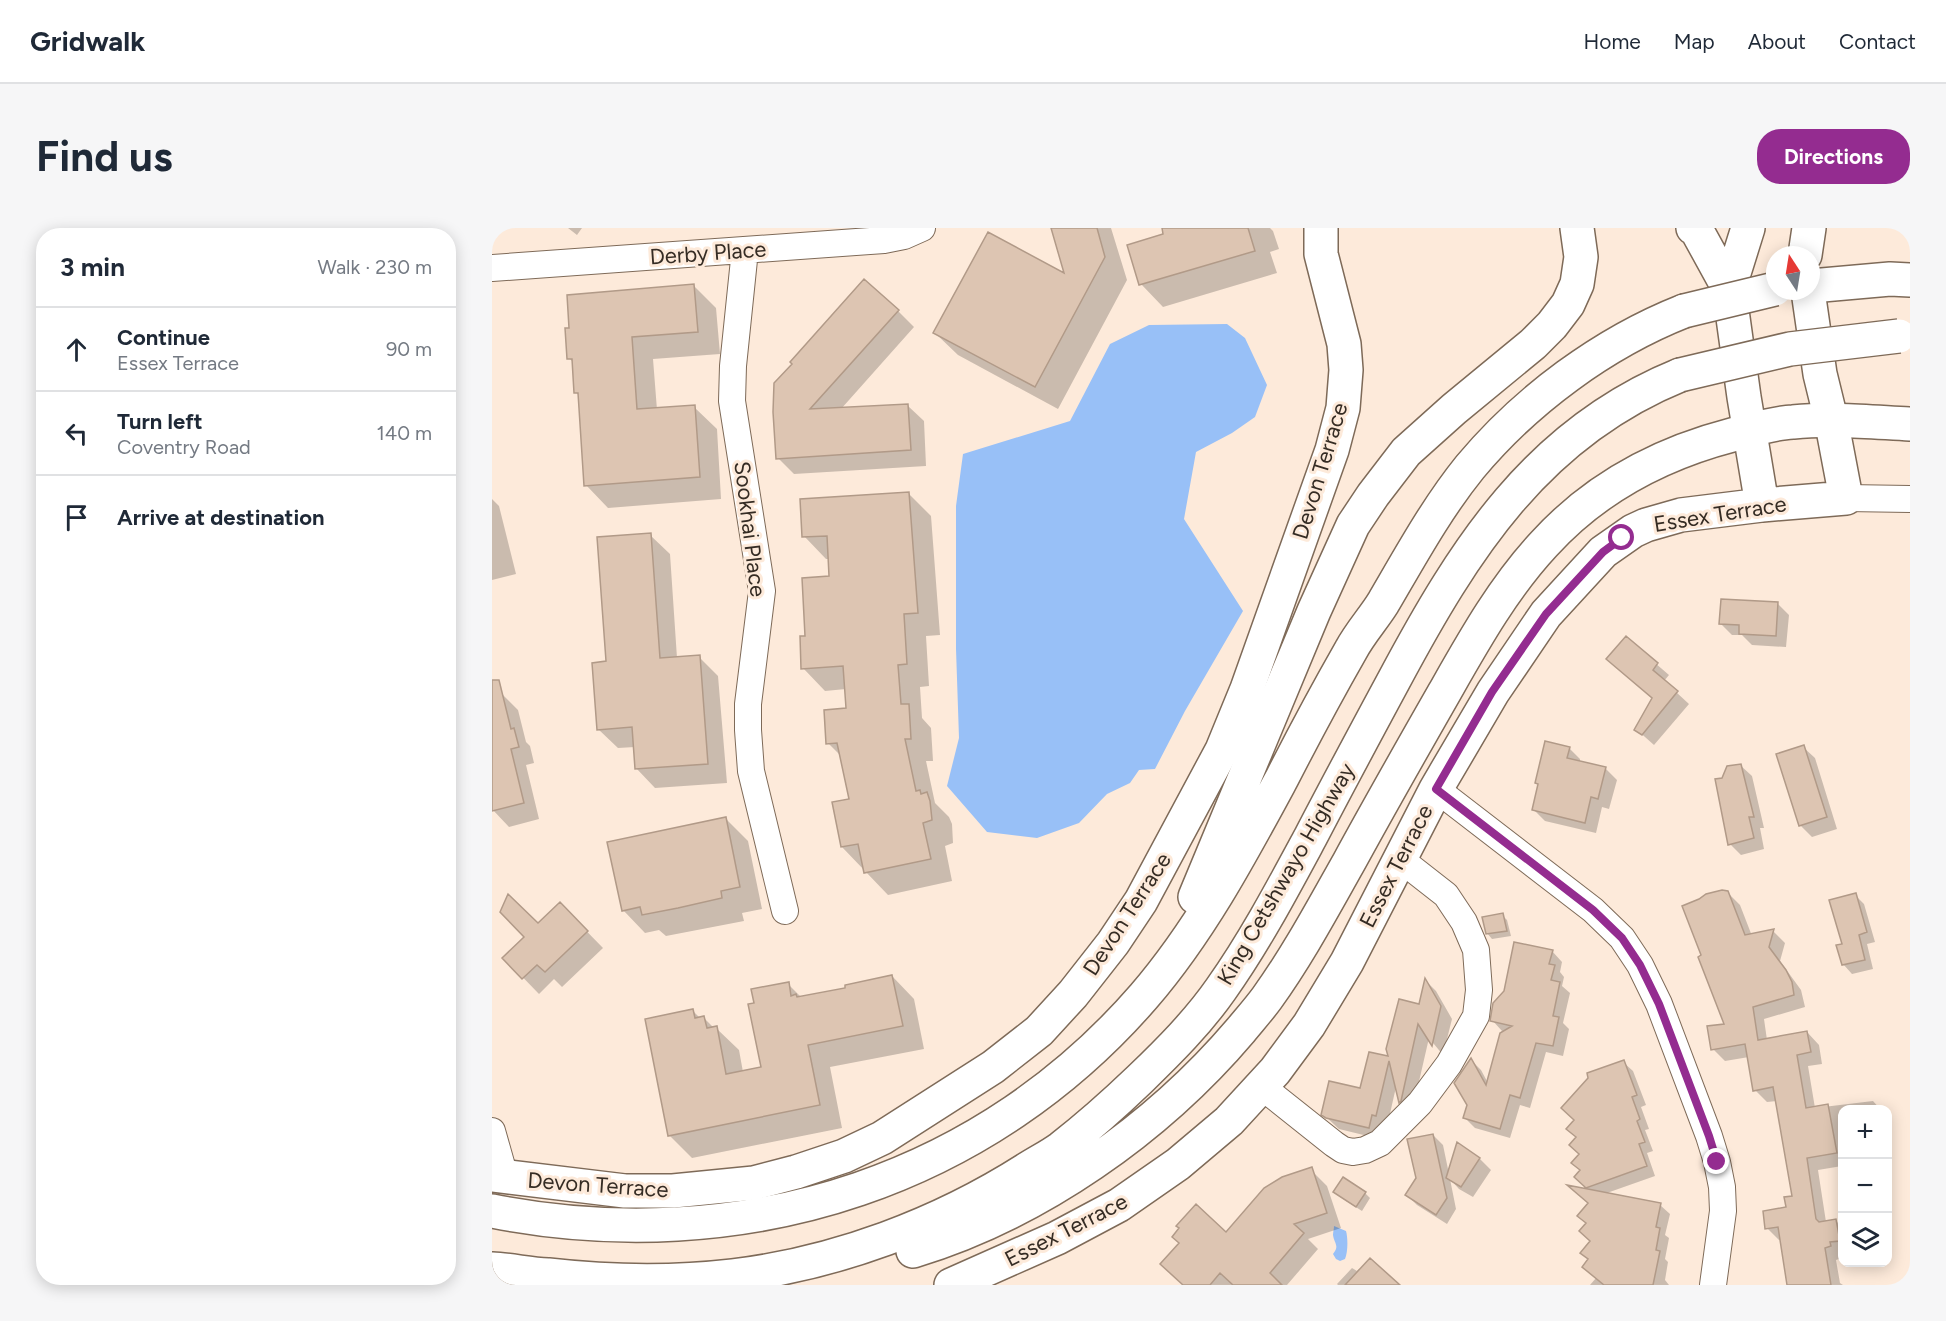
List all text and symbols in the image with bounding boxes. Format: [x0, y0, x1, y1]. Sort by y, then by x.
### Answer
text: Gridwalk [30, 24, 145, 58]
text: Home [1584, 29, 1641, 54]
text: Map [1674, 29, 1715, 54]
text: About [1748, 29, 1806, 54]
text: Contact [1839, 29, 1916, 54]
button: Directions [1757, 129, 1910, 184]
text: Find us [36, 131, 173, 182]
street label: Derby Place [649, 235, 767, 271]
north arrow [1766, 246, 1820, 300]
text: 3 min [60, 251, 125, 283]
text: Walk · 230 m [318, 255, 432, 279]
text: Continue [117, 324, 210, 351]
icon: ahead [60, 333, 93, 366]
text: 90 m [386, 337, 432, 361]
text: Essex Terrace [117, 351, 239, 375]
street label: Devon Terrace [1286, 399, 1354, 543]
text: Turn left [117, 408, 203, 435]
icon: left [60, 417, 93, 450]
text: 140 m [377, 421, 432, 445]
text: Coventry Road [117, 435, 251, 459]
street label: Sookhai Place [728, 460, 772, 598]
street label: Essex Terrace [1652, 490, 1788, 538]
icon: arrive [60, 501, 93, 534]
text: Arrive at destination [117, 504, 325, 531]
route start [1608, 524, 1634, 550]
street label: King Cetshwayo Highway [1211, 758, 1361, 990]
street label: Essex Terrace [1354, 800, 1438, 932]
street label: Devon Terrace [1077, 847, 1177, 981]
map controls [1838, 1105, 1892, 1267]
button: + [1838, 1105, 1892, 1159]
route end [1703, 1148, 1729, 1174]
button: − [1838, 1159, 1892, 1213]
street label: Devon Terrace [527, 1167, 669, 1203]
street label: Essex Terrace [1000, 1188, 1132, 1272]
button: layers [1838, 1213, 1892, 1267]

